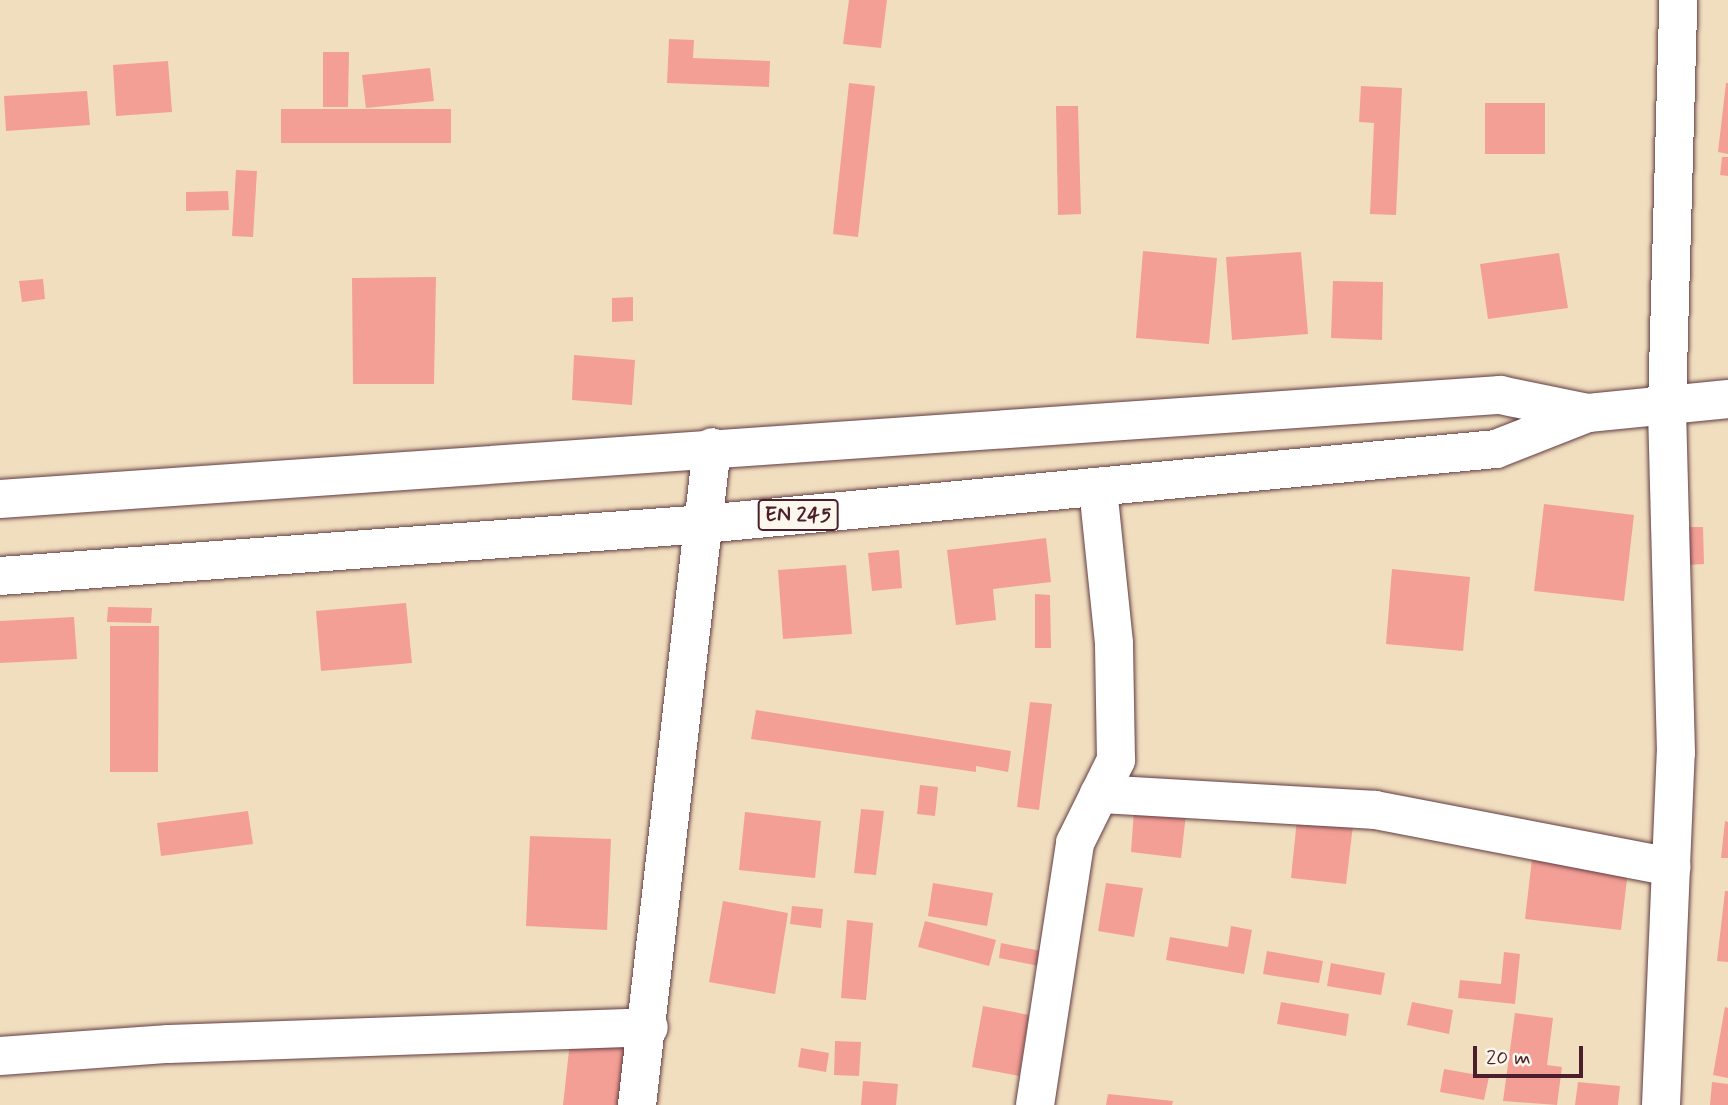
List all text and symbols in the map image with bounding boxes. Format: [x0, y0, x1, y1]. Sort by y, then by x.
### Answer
road number: EN 245 [756, 498, 840, 532]
scale bar [1476, 1032, 1586, 1076]
text: 20 m [1486, 1044, 1531, 1072]

